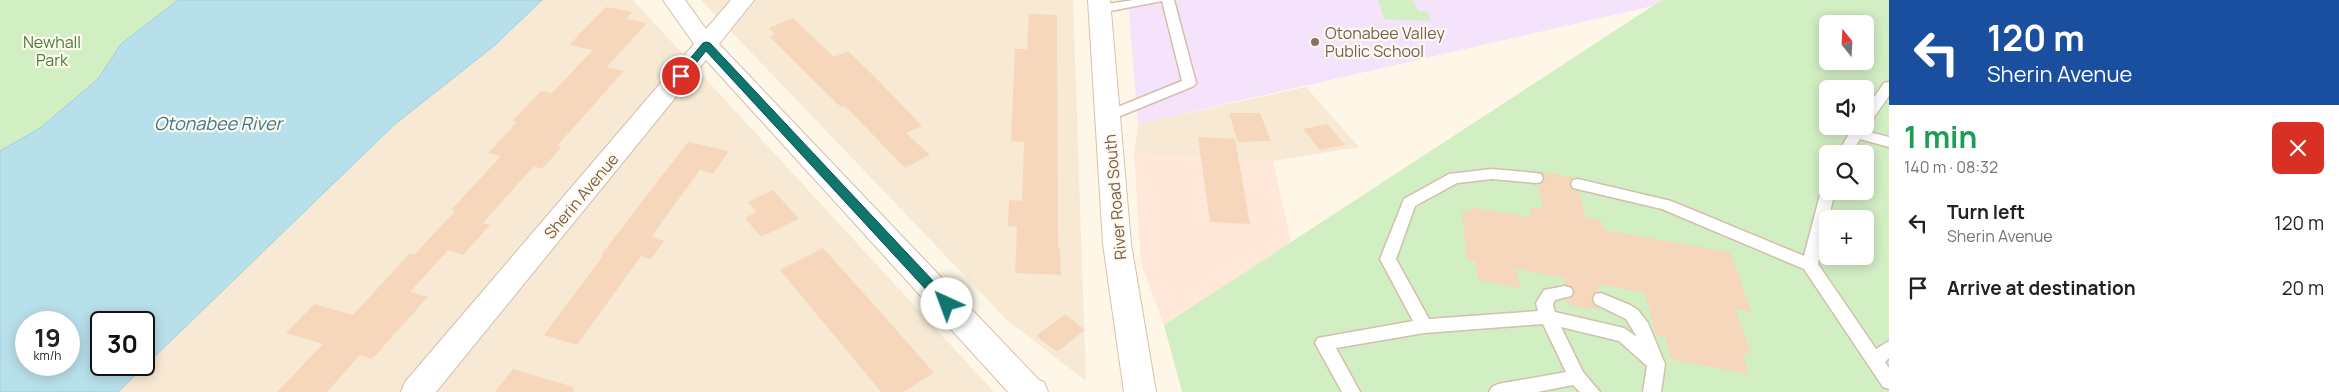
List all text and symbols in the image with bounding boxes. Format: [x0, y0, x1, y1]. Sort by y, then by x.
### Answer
text: 120 m [1987, 14, 2085, 62]
north arrow [1819, 15, 1874, 70]
map controls [1819, 15, 1874, 265]
icon: left [1904, 20, 1969, 85]
place label: Otonabee Valley Public School [1325, 22, 1445, 62]
park label: Newhall Park [23, 31, 81, 71]
marker: Otonabee Valley Public School [1309, 36, 1321, 48]
pin [660, 55, 702, 97]
text: Sherin Avenue [1987, 59, 2132, 89]
icon: arrive [667, 62, 695, 90]
button: sound [1819, 80, 1874, 135]
water label: Otonabee River [154, 111, 284, 135]
text: 1 min [1904, 116, 1977, 157]
button: close [2272, 122, 2324, 174]
street label: River Road South [1099, 133, 1131, 261]
button: search [1819, 145, 1874, 200]
street label: Sherin Avenue [539, 148, 623, 244]
text: 140 m · 08:32 [1904, 156, 1998, 178]
text: Turn left [1947, 199, 2025, 225]
icon: left [1904, 209, 1932, 237]
button: + [1819, 210, 1874, 265]
text: 120 m [2274, 210, 2324, 236]
text: Sherin Avenue [1947, 225, 2053, 247]
icon: arrive [1904, 274, 1932, 302]
text: Arrive at destination [1947, 275, 2136, 301]
text: 20 m [2282, 275, 2324, 301]
position arrow [920, 277, 972, 329]
speed limit sign: 30 [90, 311, 155, 376]
text: 19 [34, 320, 61, 355]
text: km/h [34, 347, 61, 364]

